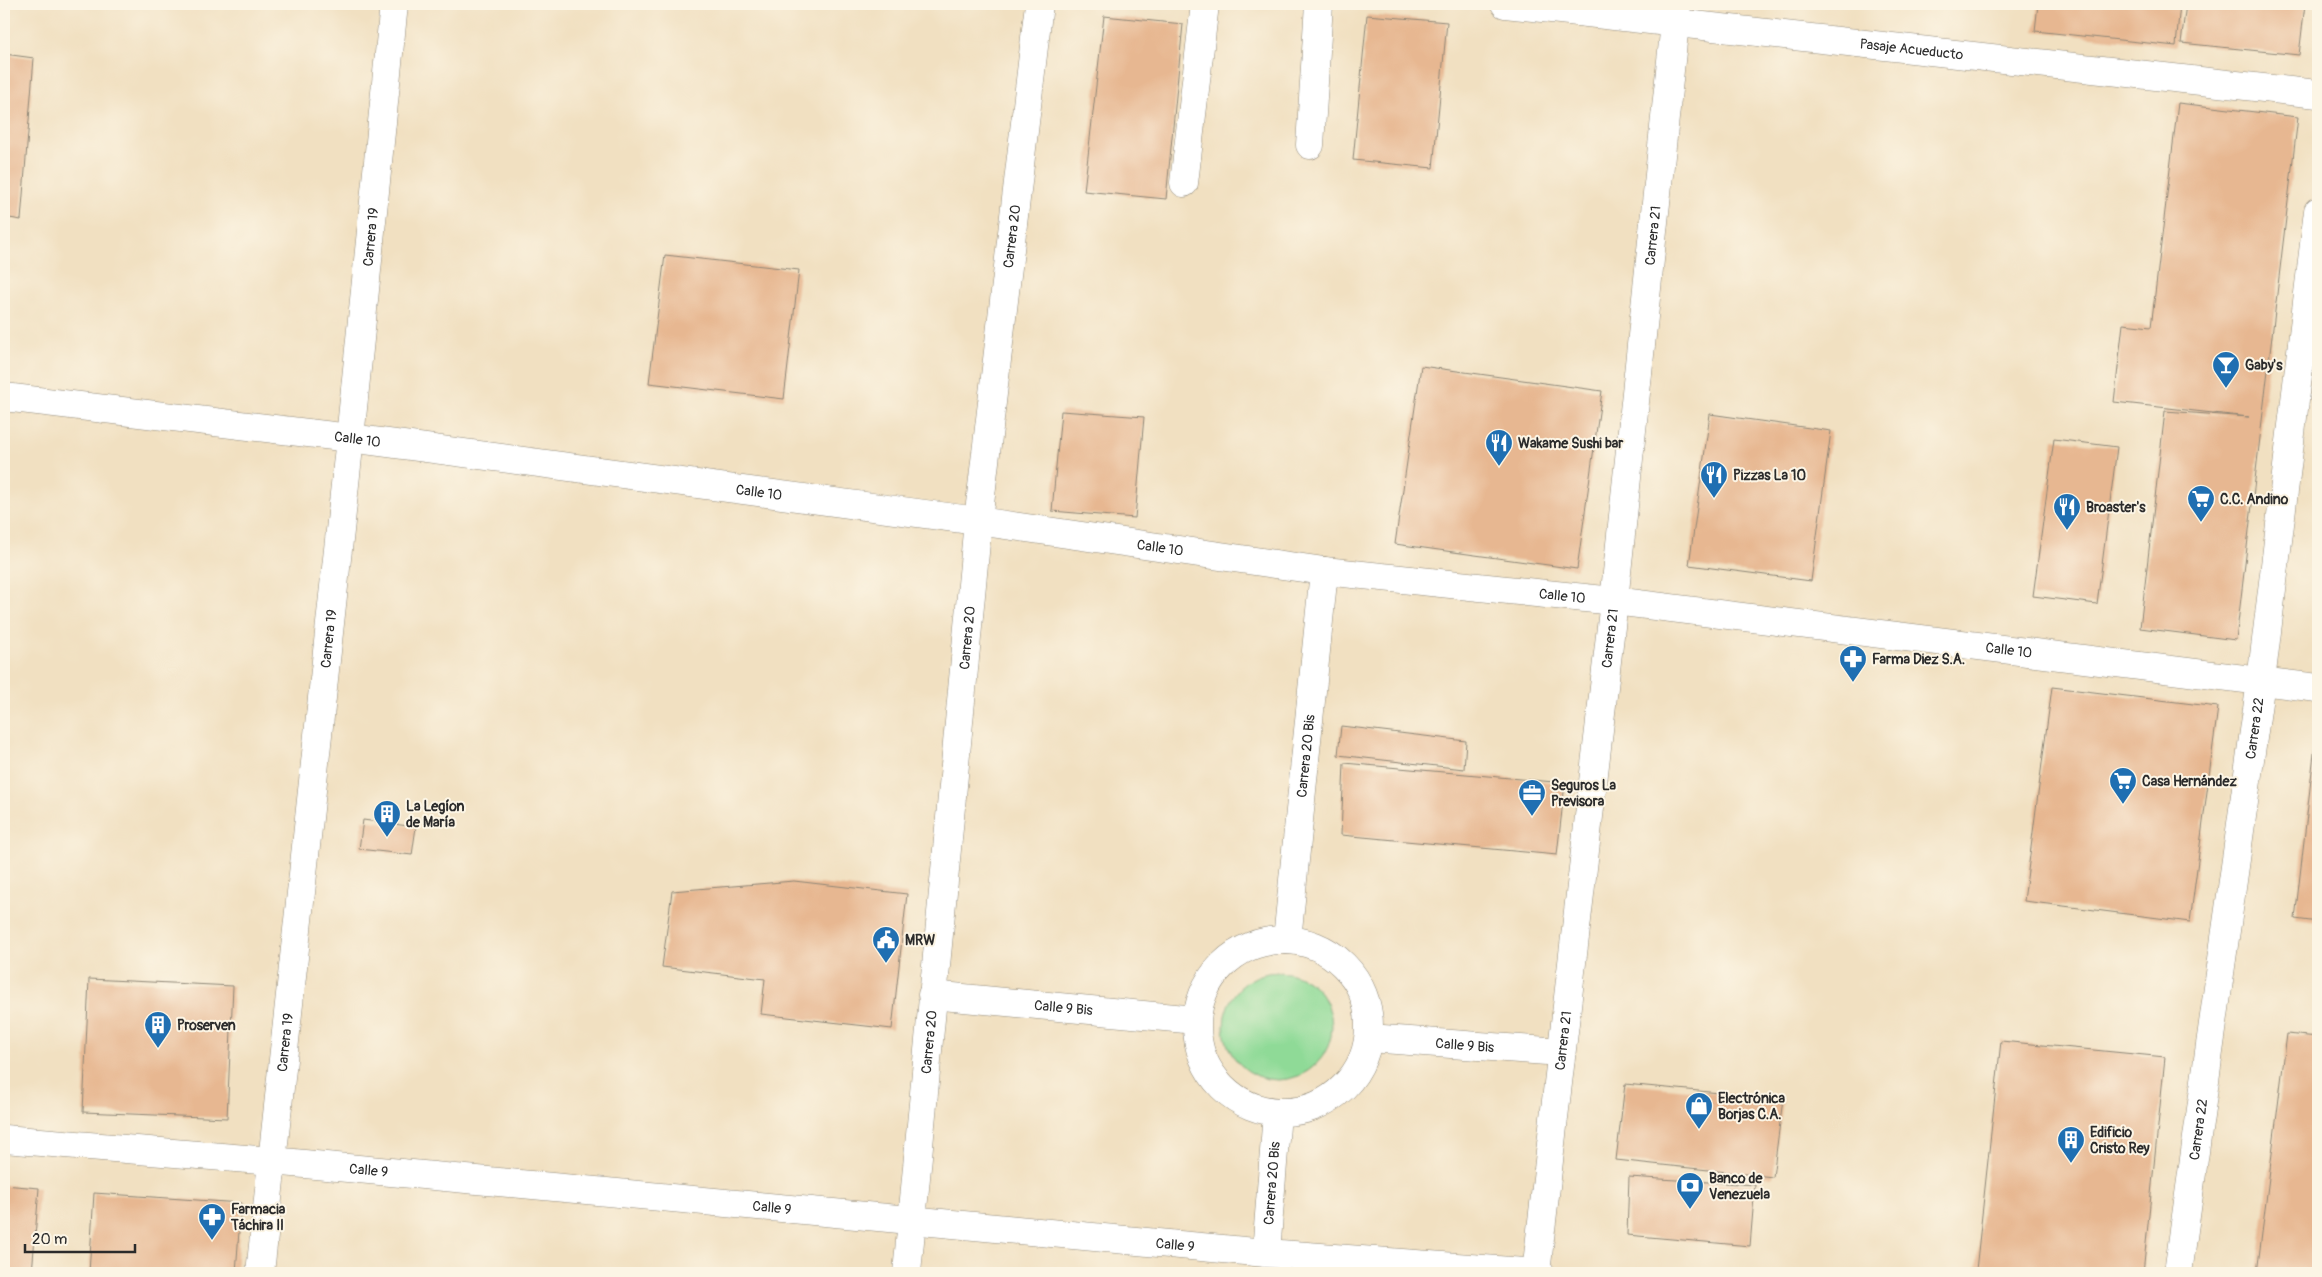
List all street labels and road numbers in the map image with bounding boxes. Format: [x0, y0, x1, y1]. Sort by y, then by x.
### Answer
street label: Pasaje Acueducto [1859, 35, 1965, 64]
street label: Carrera 20 [1000, 204, 1024, 269]
street label: Carrera 21 [1641, 205, 1665, 266]
street label: Carrera 19 [359, 207, 382, 267]
street label: Calle 10 [333, 428, 382, 451]
street label: Calle 10 [735, 481, 783, 504]
street label: Calle 10 [1136, 536, 1185, 560]
street label: Calle 10 [1538, 585, 1586, 607]
street label: Carrera 20 [956, 605, 979, 670]
street label: Carrera 19 [317, 608, 340, 669]
street label: Carrera 21 [1598, 608, 1622, 669]
street label: Calle 10 [1985, 639, 2033, 662]
street label: Carrera 22 [2242, 696, 2268, 760]
street label: Carrera 20 Bis [1293, 713, 1319, 798]
street label: Calle 9 Bis [1033, 997, 1094, 1019]
street label: Carrera 20 [918, 1010, 941, 1075]
street label: Carrera 21 [1552, 1010, 1575, 1071]
street label: Carrera 19 [274, 1012, 297, 1073]
street label: Calle 9 Bis [1435, 1035, 1495, 1056]
street label: Carrera 22 [2186, 1097, 2211, 1161]
street label: Carrera 20 Bis [1260, 1140, 1284, 1226]
street label: Calle 9 [348, 1160, 389, 1181]
street label: Calle 9 [752, 1198, 792, 1218]
street label: Calle 9 [1155, 1235, 1195, 1255]

